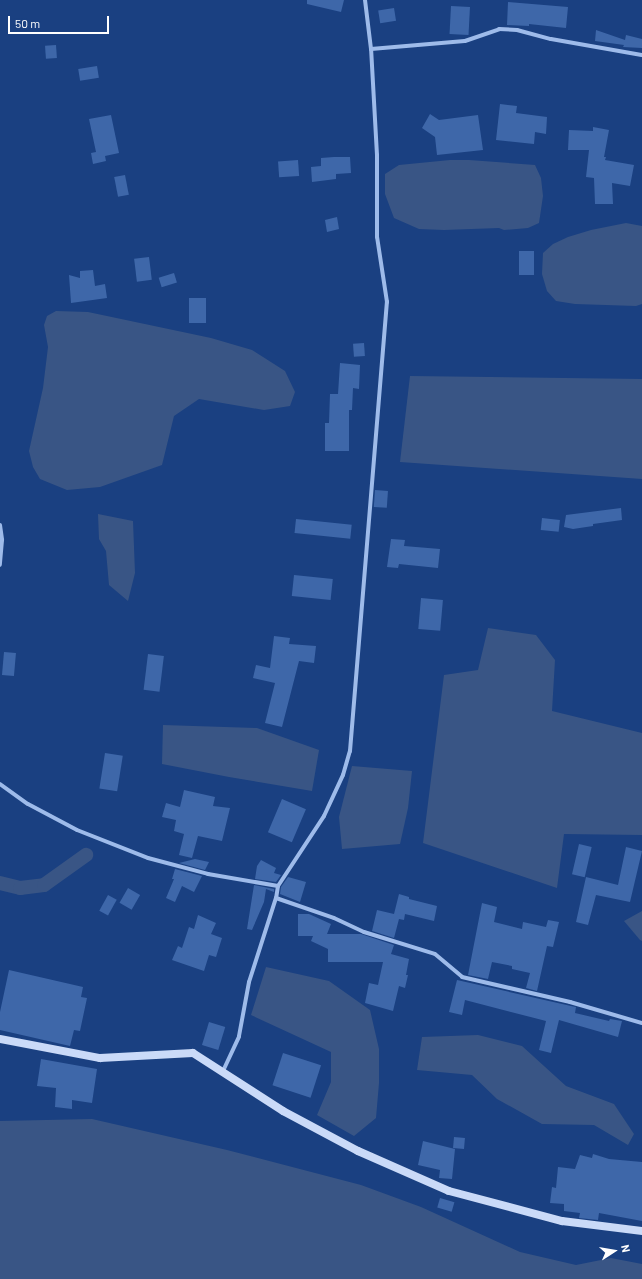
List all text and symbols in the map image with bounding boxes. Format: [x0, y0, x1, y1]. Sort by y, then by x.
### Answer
scale bar [10, 8, 111, 34]
text: 50 m [15, 16, 40, 30]
north arrow [594, 1231, 634, 1271]
text: N [619, 1243, 633, 1253]

